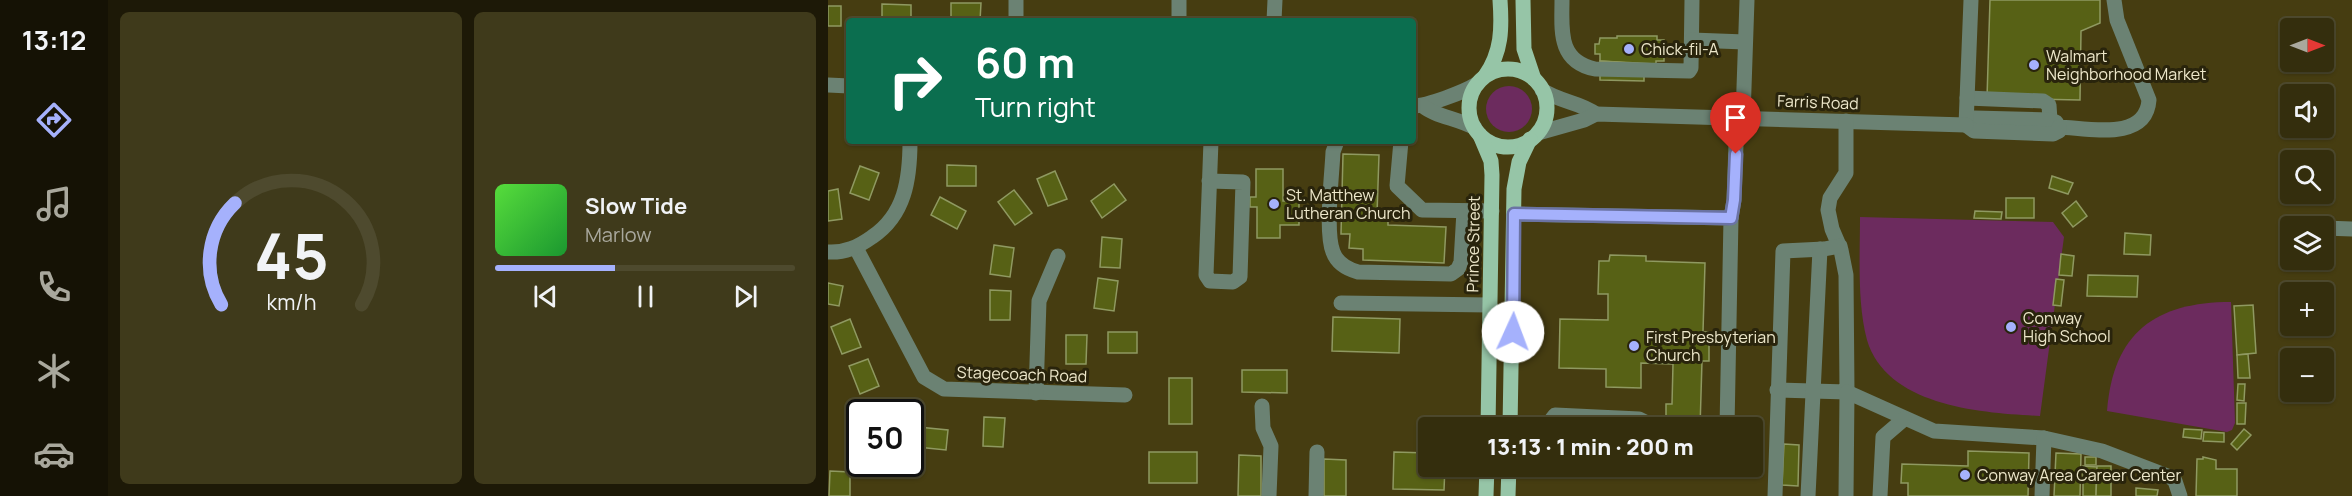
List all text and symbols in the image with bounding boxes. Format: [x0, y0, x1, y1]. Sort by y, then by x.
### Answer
north arrow [2280, 18, 2334, 72]
map controls [2280, 18, 2334, 402]
text: 13:12 [22, 21, 86, 58]
text: 60 m [975, 33, 1075, 91]
place label: Chick-fil-A [1641, 38, 1719, 60]
icon: right [876, 42, 954, 120]
marker: Chick-fil-A [1622, 42, 1636, 56]
place label: Walmart Neighborhood Market [2046, 45, 2206, 85]
marker: Walmart Neighborhood Market [2027, 58, 2041, 72]
button: sound [2280, 84, 2334, 138]
text: Turn right [975, 88, 1096, 125]
street label: Farris Road [1777, 90, 1859, 114]
pin [1710, 92, 1761, 154]
icon: directions [33, 99, 75, 141]
icon: arrive [1719, 101, 1752, 134]
button: search [2280, 150, 2334, 204]
icon: music [33, 183, 75, 225]
place label: St. Matthew Lutheran Church [1286, 184, 1410, 224]
text: Slow Tide [585, 191, 687, 221]
street label: Prince Street [1461, 195, 1485, 293]
marker: St. Matthew Lutheran Church [1267, 197, 1281, 211]
text: 45 [254, 212, 328, 298]
button: layers [2280, 216, 2334, 270]
text: Marlow [585, 221, 652, 248]
icon: phone [33, 266, 75, 308]
icon: previous [529, 280, 562, 313]
icon: pause [629, 280, 662, 313]
icon: next [729, 280, 762, 313]
button: + [2280, 282, 2334, 336]
text: km/h [266, 287, 316, 316]
position arrow [1481, 300, 1545, 364]
place label: Conway High School [2023, 307, 2111, 347]
marker: Conway High School [2004, 320, 2018, 334]
place label: First Presbyterian Church [1646, 326, 1776, 366]
marker: First Presbyterian Church [1627, 339, 1641, 353]
button: − [2280, 348, 2334, 402]
icon: climate [33, 350, 75, 392]
street label: Stagecoach Road [956, 361, 1088, 387]
speed limit sign: 50 [846, 399, 924, 477]
text: 13:13 · 1 min · 200 m [1487, 432, 1694, 462]
icon: car [33, 433, 75, 475]
place label: Conway Area Career Center [1977, 464, 2181, 486]
marker: Conway Area Career Center [1958, 468, 1972, 482]

